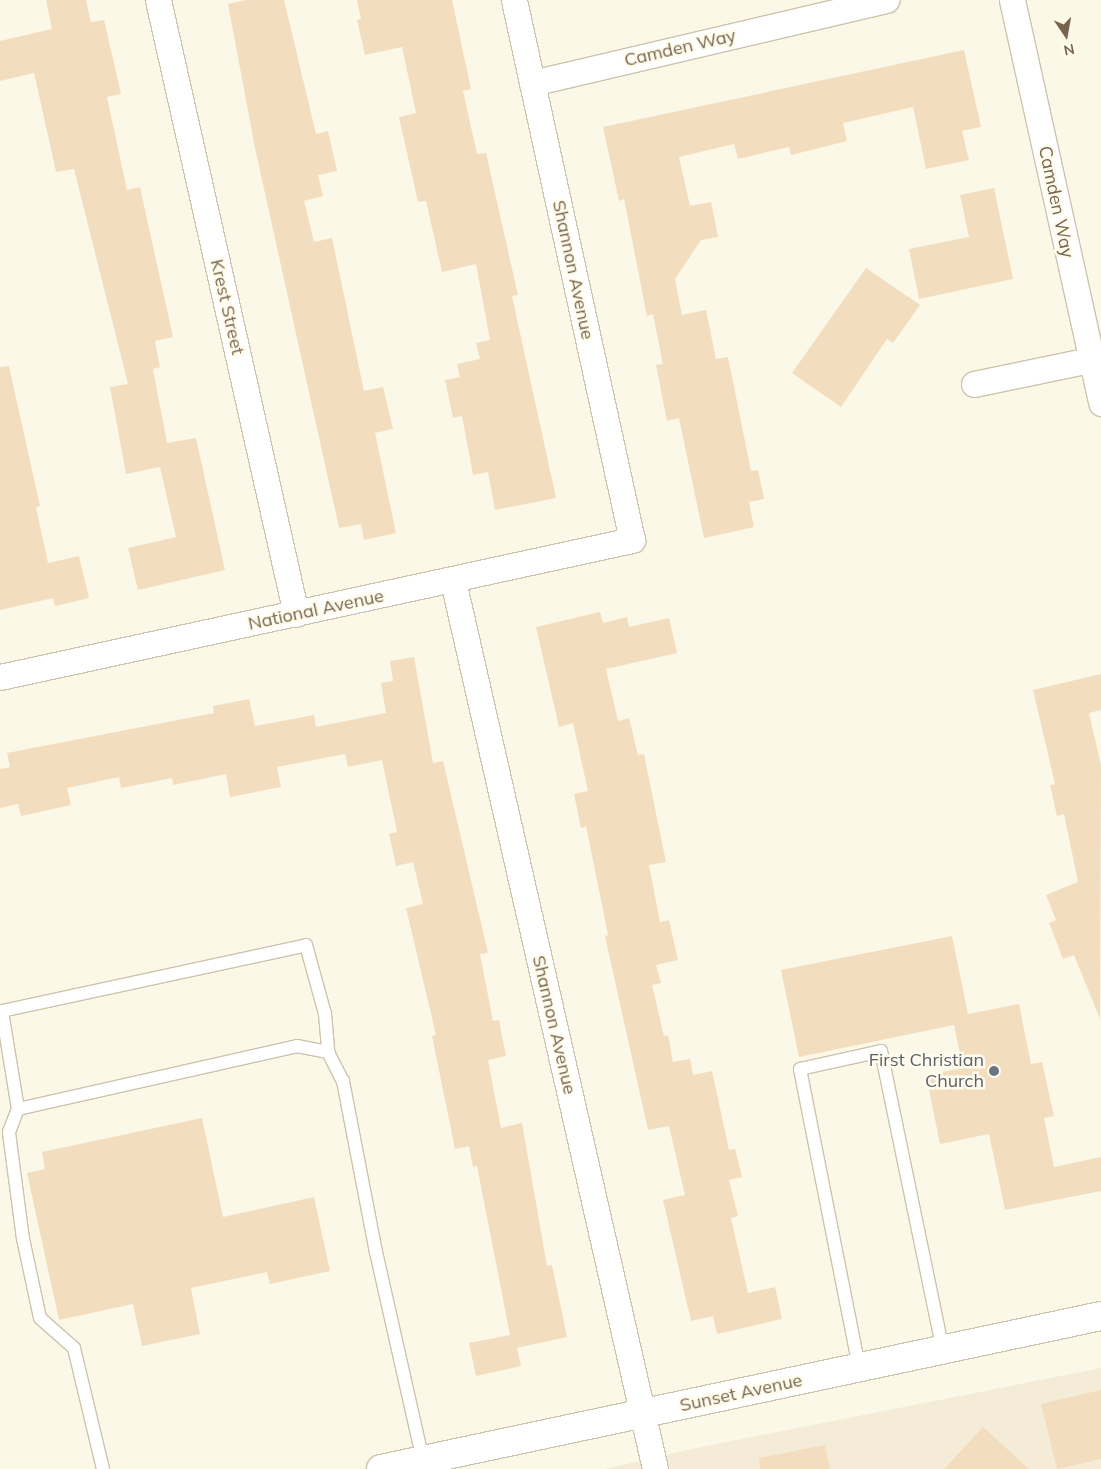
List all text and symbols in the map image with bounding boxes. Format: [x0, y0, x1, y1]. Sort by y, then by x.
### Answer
north arrow [1041, 10, 1091, 60]
street label: Camden Way [622, 25, 738, 71]
text: N [1062, 40, 1076, 60]
street label: Camden Way [1034, 144, 1078, 260]
street label: Shannon Avenue [548, 198, 598, 342]
street label: Krest Street [206, 257, 248, 357]
street label: National Avenue [246, 585, 386, 635]
street label: Shannon Avenue [528, 953, 580, 1097]
place label: First Christian Church [869, 1050, 984, 1092]
marker: First Christian Church [988, 1065, 1000, 1077]
street label: Sunset Avenue [678, 1369, 804, 1417]

